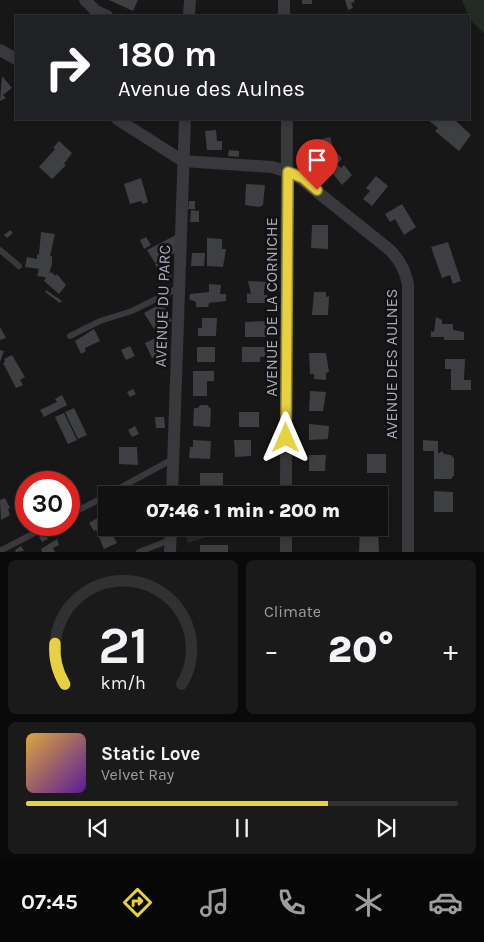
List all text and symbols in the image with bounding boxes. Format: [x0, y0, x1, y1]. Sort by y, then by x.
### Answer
text: 180 m [118, 34, 217, 75]
icon: right [35, 35, 100, 100]
text: Avenue des Aulnes [118, 76, 305, 102]
pin [296, 139, 338, 190]
icon: arrive [303, 146, 331, 174]
street label: AVENUE DE LA CORNICHE [262, 217, 281, 397]
street label: AVENUE DU PARC [151, 244, 174, 368]
street label: AVENUE DES AULNES [382, 289, 401, 439]
position arrow [259, 411, 311, 463]
speed limit sign: 30 [15, 471, 80, 536]
text: 07:46 · 1 min · 200 m [146, 500, 340, 522]
text: Climate [264, 602, 321, 621]
text: 21 [98, 615, 148, 676]
text: 20° [328, 627, 394, 672]
text: − [264, 634, 279, 667]
text: + [443, 634, 458, 667]
text: km/h [100, 673, 146, 694]
text: Static Love [101, 743, 200, 765]
text: Velvet Ray [101, 765, 174, 784]
icon: previous [84, 814, 112, 842]
icon: pause [228, 814, 256, 842]
icon: next [372, 814, 400, 842]
icon: directions [120, 885, 155, 920]
icon: music [197, 885, 232, 920]
icon: phone [274, 885, 309, 920]
icon: climate [351, 885, 386, 920]
icon: car [428, 885, 463, 920]
text: 07:45 [21, 889, 78, 915]

